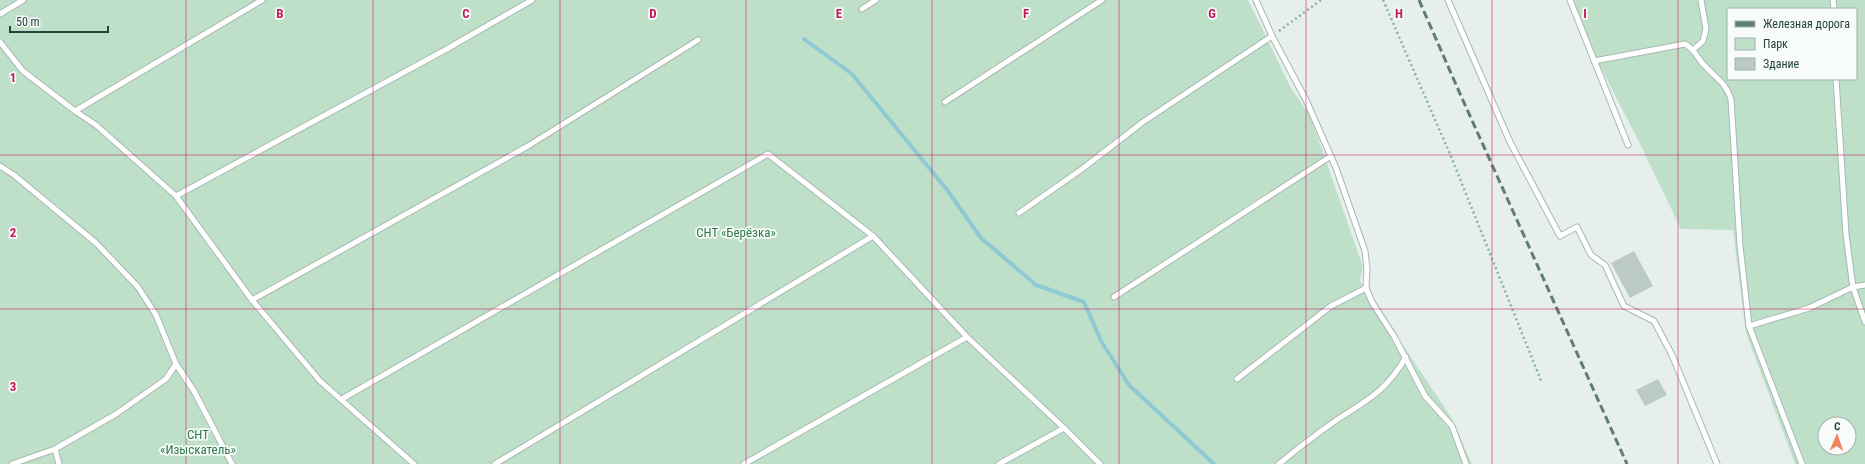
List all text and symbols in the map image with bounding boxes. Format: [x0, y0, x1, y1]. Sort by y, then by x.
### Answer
text: B [276, 6, 284, 21]
text: C [462, 6, 470, 21]
text: D [649, 6, 657, 21]
text: E [836, 6, 843, 21]
text: F [1023, 6, 1029, 21]
text: G [1208, 6, 1216, 21]
text: H [1395, 6, 1403, 21]
text: I [1583, 6, 1587, 21]
scale bar [10, 8, 108, 34]
legend [1727, 8, 1857, 80]
text: 50 m [16, 15, 40, 29]
text: Железная дорога [1763, 17, 1850, 31]
text: Парк [1763, 37, 1788, 51]
text: Здание [1763, 57, 1800, 71]
text: 1 [10, 70, 16, 85]
text: 2 [10, 225, 17, 240]
park label: СНТ «Берёзка» [696, 225, 776, 240]
text: 3 [10, 379, 16, 394]
north arrow [1817, 416, 1857, 456]
text: С [1834, 420, 1841, 433]
park label: СНТ «Изыскатель» [160, 427, 236, 457]

